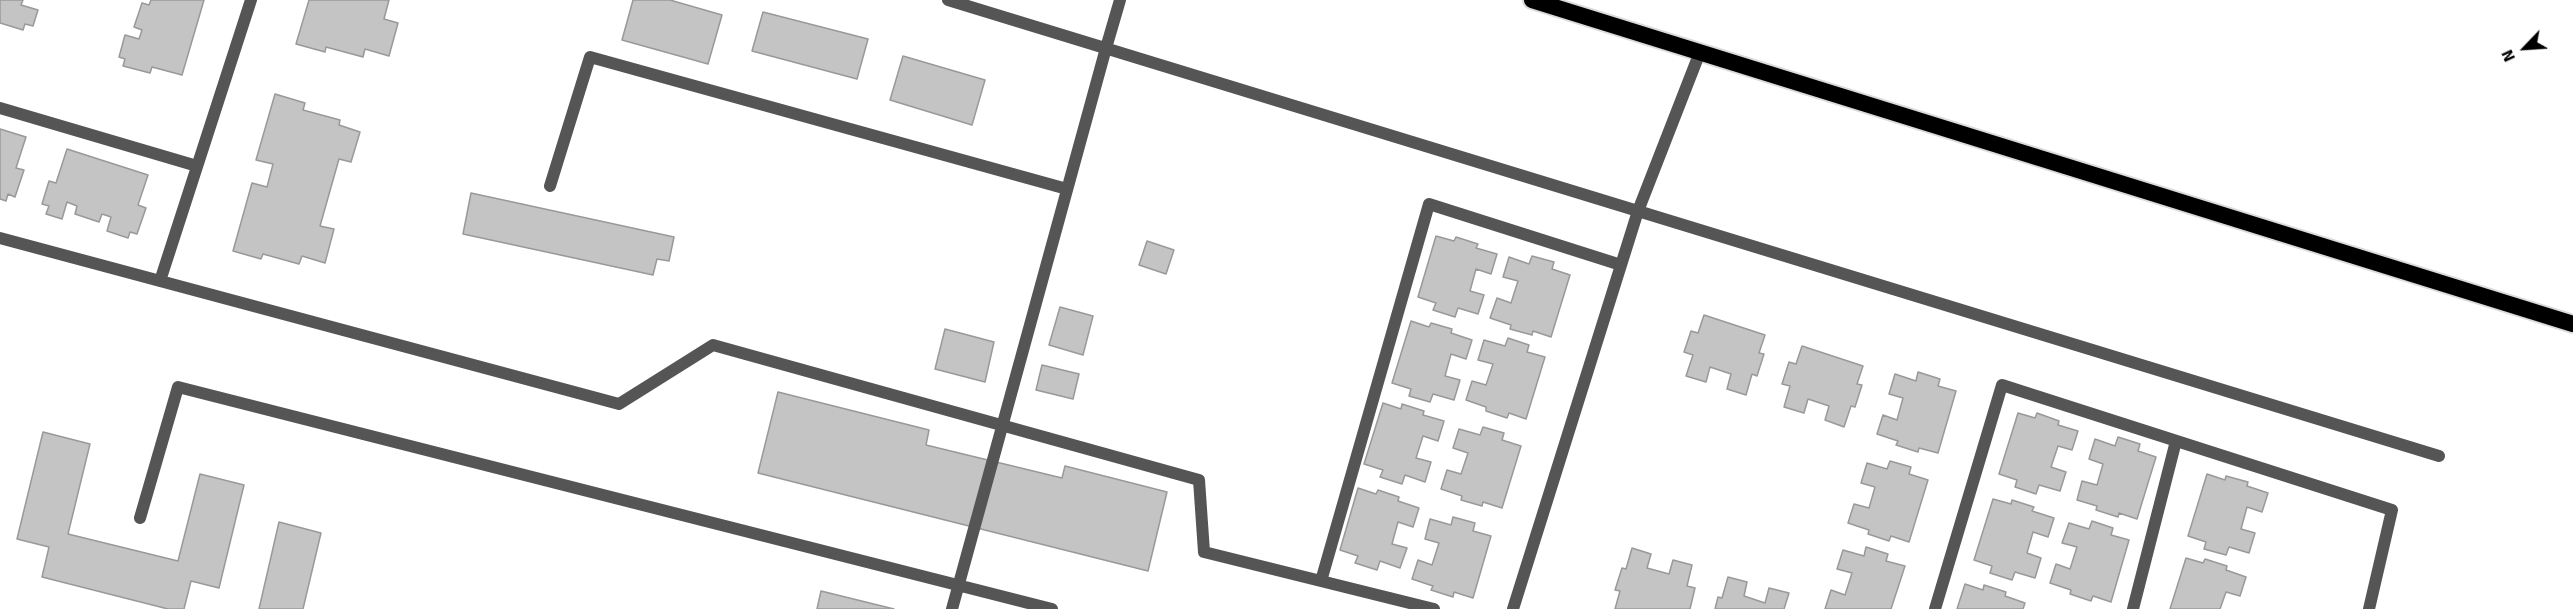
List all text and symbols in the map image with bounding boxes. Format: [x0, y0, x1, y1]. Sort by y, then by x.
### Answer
north arrow [2495, 18, 2555, 78]
text: N [2497, 46, 2520, 65]

